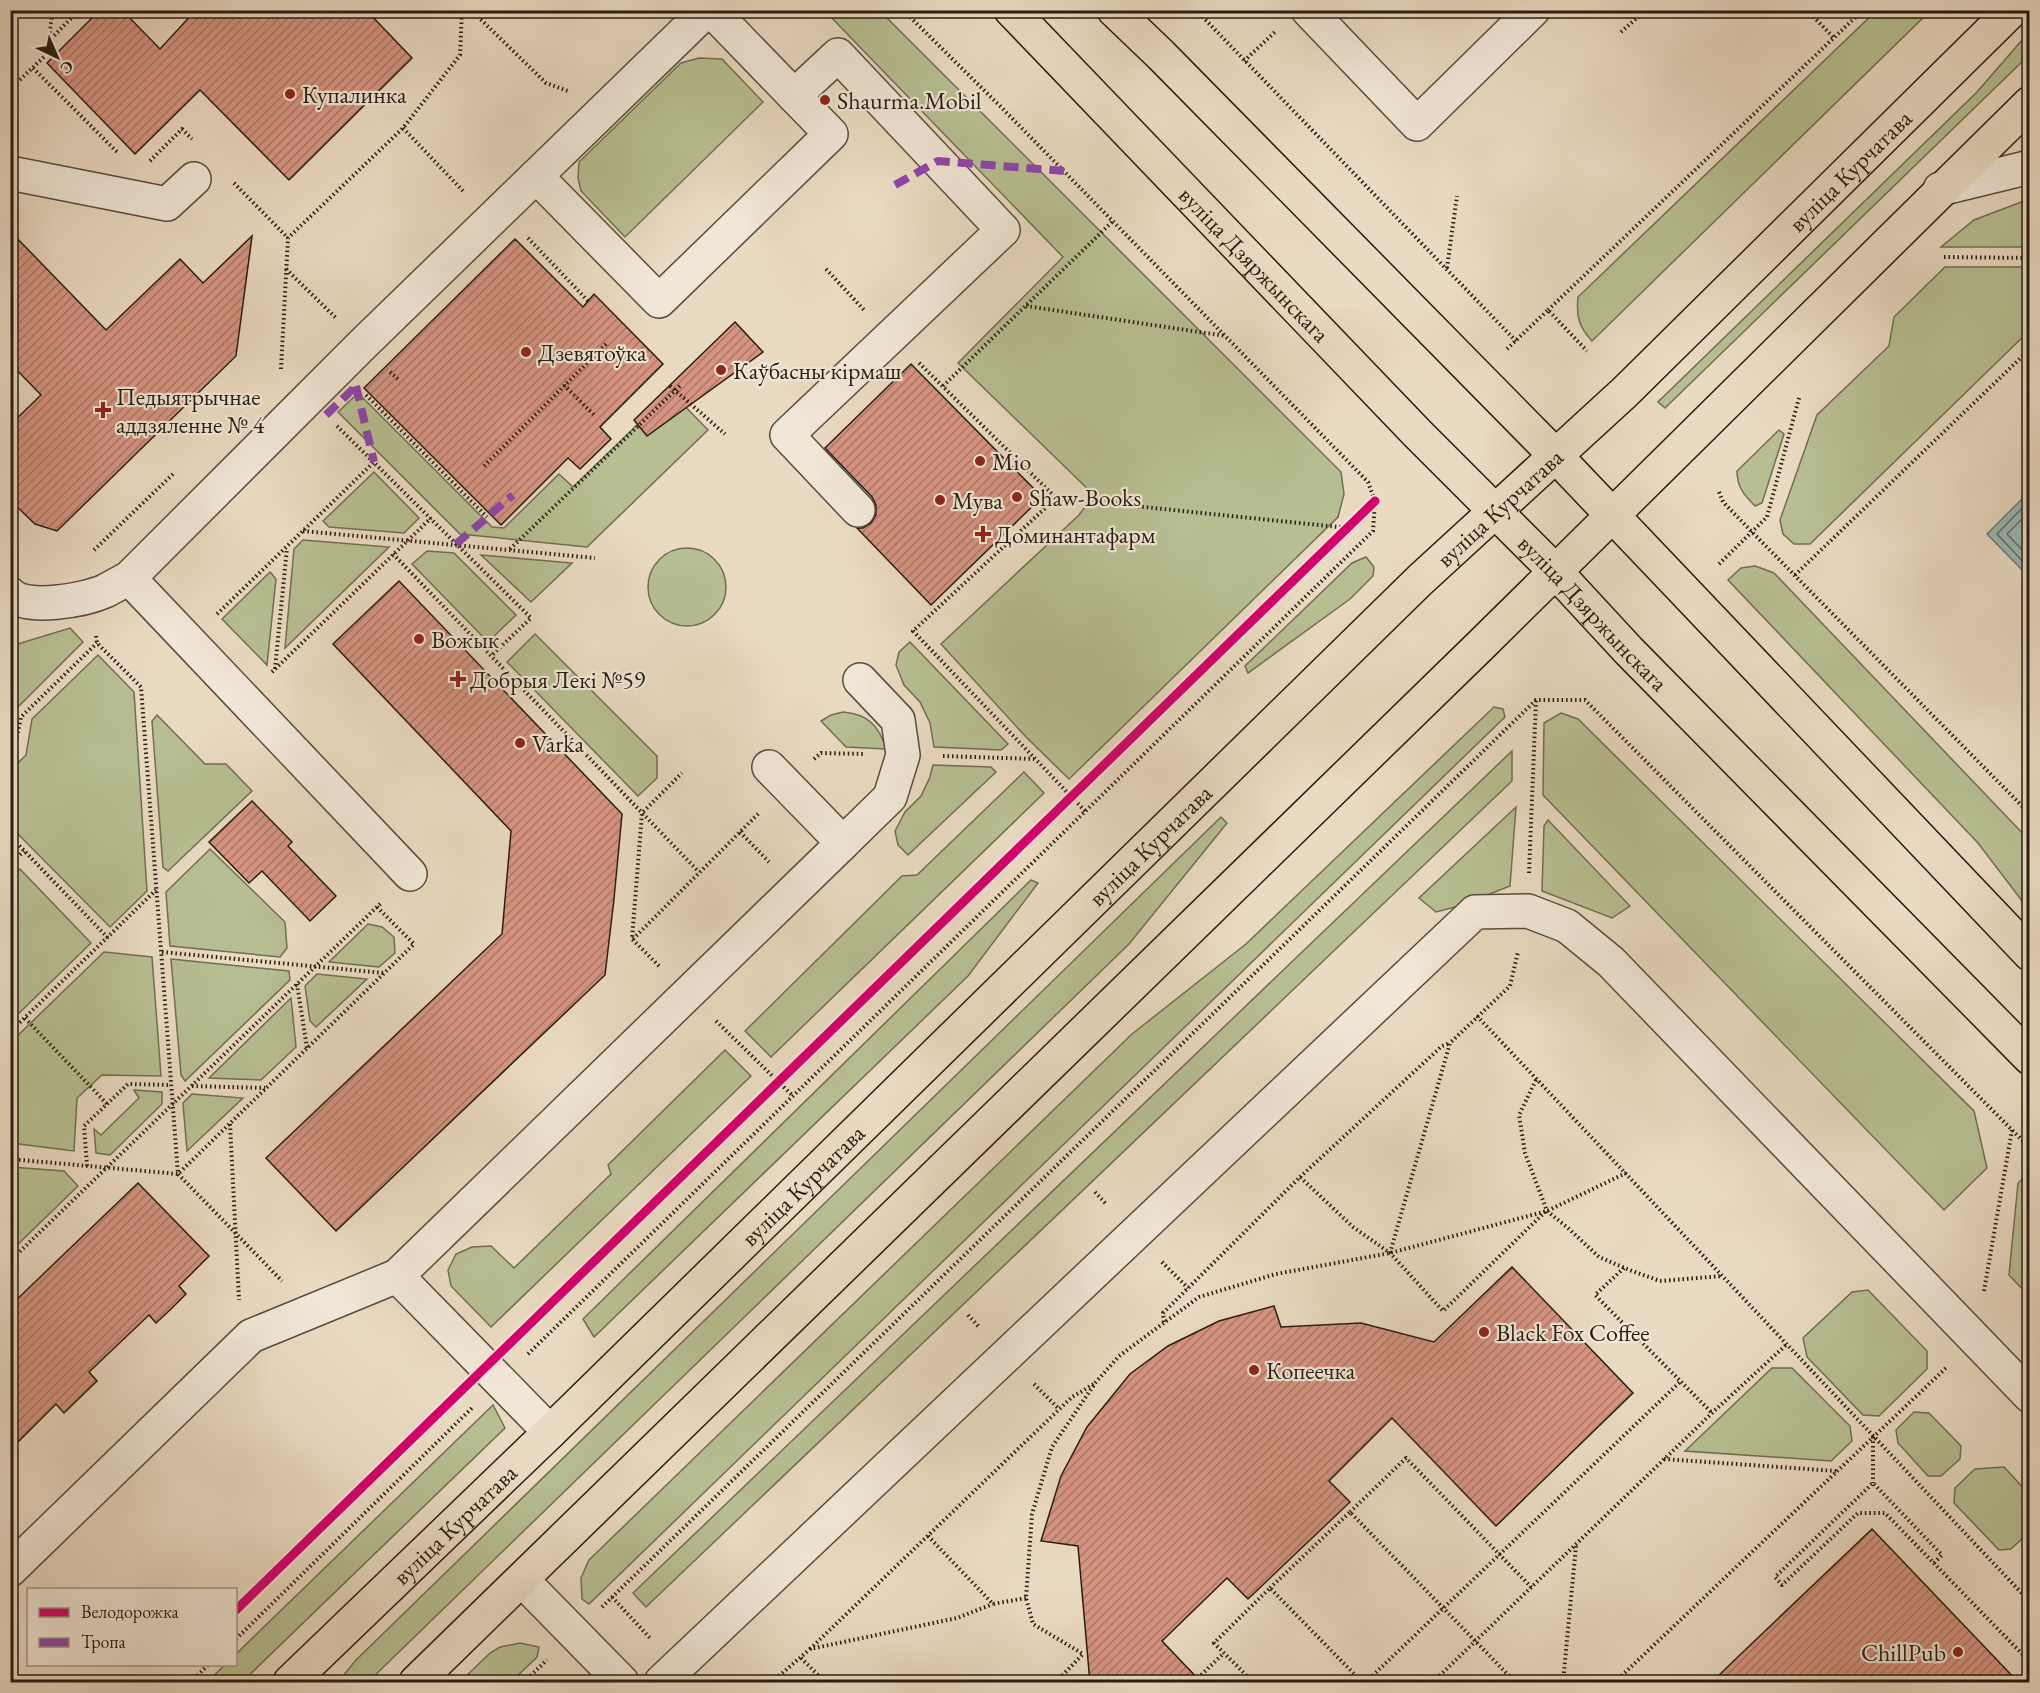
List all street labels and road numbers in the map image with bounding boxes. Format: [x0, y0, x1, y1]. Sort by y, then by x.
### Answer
street label: вуліца Курчатава [1781, 102, 1918, 238]
street label: вуліца Дзяржынскага [1173, 179, 1337, 349]
street label: вуліца Курчатава [1429, 441, 1570, 573]
street label: вуліца Дзяржынскага [1512, 528, 1675, 698]
street label: вуліца Курчатава [1081, 777, 1218, 912]
street label: вуліца Курчатава [734, 1117, 871, 1252]
street label: вуліца Курчатава [385, 1457, 524, 1591]

